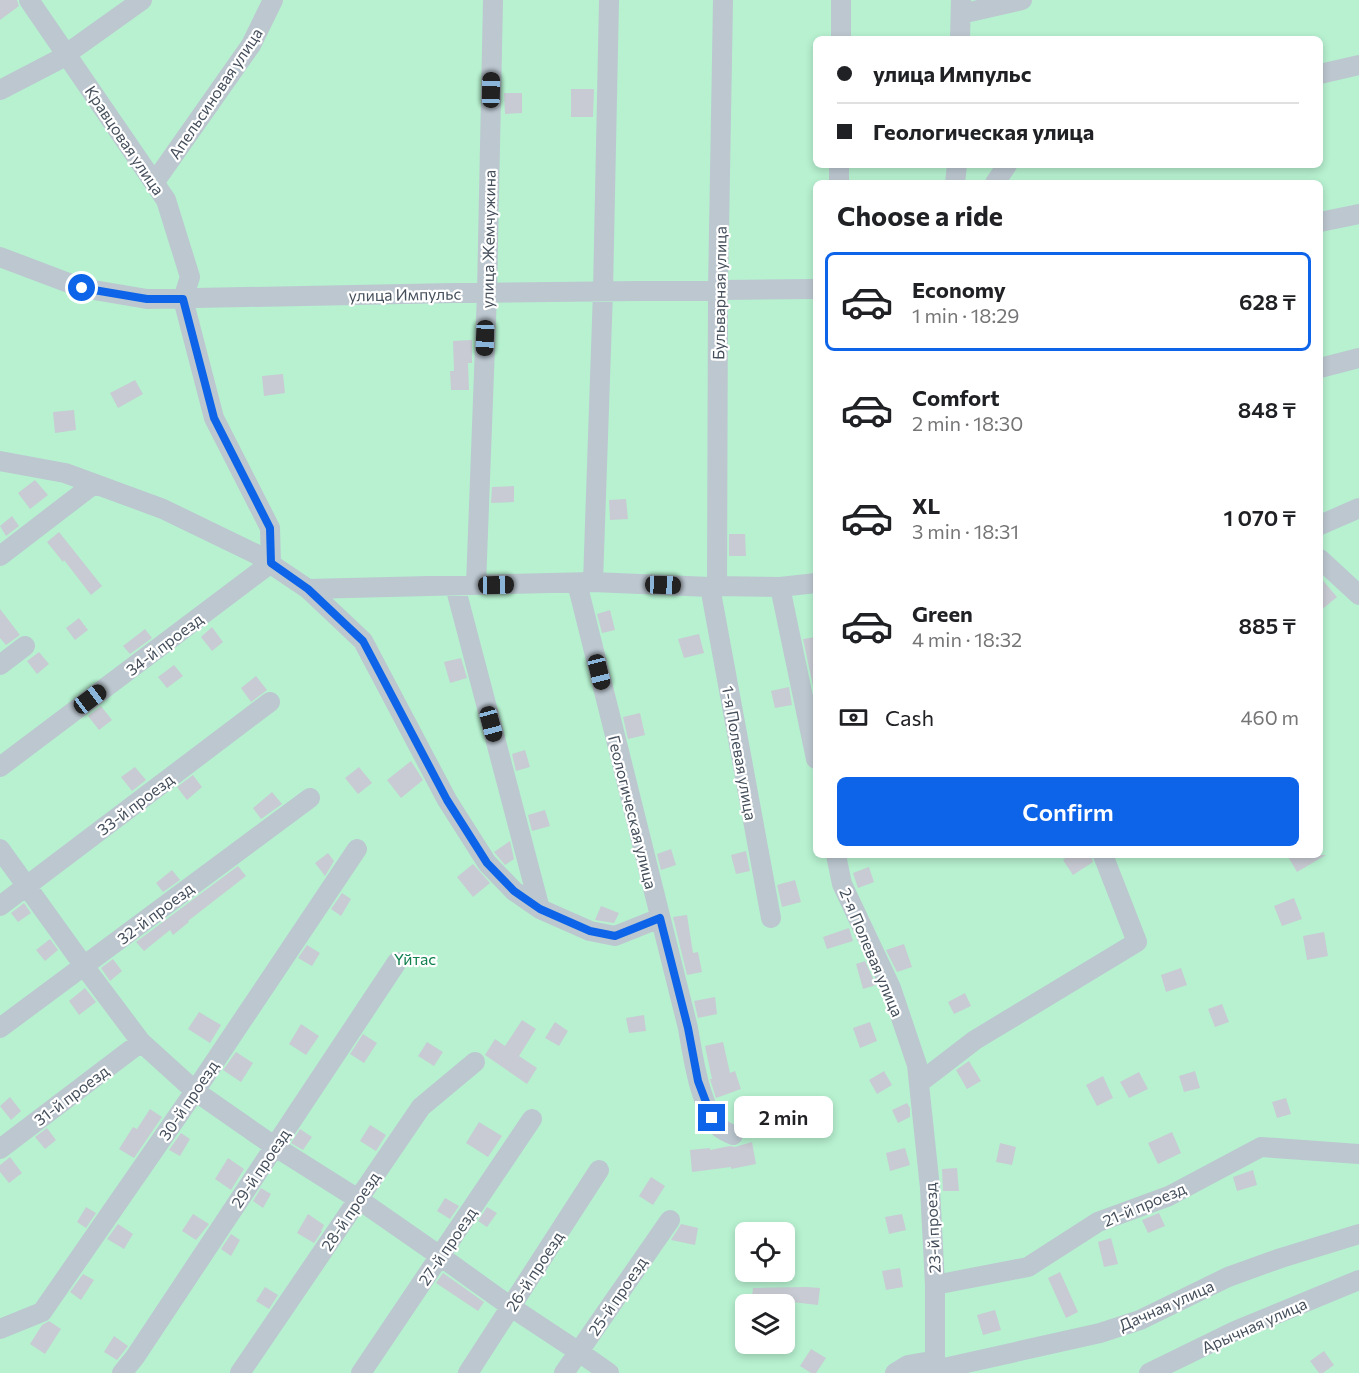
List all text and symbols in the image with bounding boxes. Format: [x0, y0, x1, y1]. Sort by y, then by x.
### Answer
street label: Апельсиновая улица [164, 24, 266, 162]
text: улица Импульс [873, 60, 1031, 87]
car [482, 72, 500, 108]
street label: Кравцовая улица [81, 82, 169, 198]
text: Геологическая улица [873, 118, 1094, 145]
street label: улица Жемчужина [477, 170, 499, 308]
text: Choose a ride [837, 199, 1003, 232]
street label: Бульварная улица [708, 226, 730, 360]
route start [68, 274, 95, 301]
icon: car [840, 275, 894, 329]
text: Economy [912, 276, 1006, 303]
street label: улица Импульс [349, 284, 461, 304]
text: 628 ₸ [1239, 288, 1296, 315]
text: 1 min · 18:29 [912, 303, 1019, 327]
car [475, 320, 495, 356]
icon: car [840, 383, 894, 437]
text: Comfort [912, 384, 1000, 411]
text: 848 ₸ [1238, 396, 1296, 423]
text: 2 min · 18:30 [912, 411, 1023, 435]
icon: car [840, 491, 894, 545]
text: XL [912, 492, 940, 519]
text: 1 070 ₸ [1224, 504, 1296, 531]
text: 3 min · 18:31 [912, 519, 1019, 543]
car [645, 575, 681, 595]
car [478, 576, 514, 594]
icon: car [840, 599, 894, 653]
text: Green [912, 600, 973, 627]
street label: 34-й проезд [122, 609, 207, 679]
text: 885 ₸ [1238, 612, 1296, 639]
text: 4 min · 18:32 [912, 627, 1022, 651]
car [586, 652, 612, 692]
car [70, 681, 110, 717]
street label: 1-я Полевая улица [719, 684, 761, 822]
icon: cash [837, 701, 870, 734]
car [478, 704, 504, 744]
text: Cash [885, 704, 934, 731]
text: 460 m [1241, 705, 1299, 729]
street label: Геологическая улица [605, 733, 661, 891]
street label: 33-й проезд [93, 769, 177, 839]
button: Confirm [837, 777, 1299, 846]
street label: 32-й проезд [113, 878, 197, 948]
street label: 2-я Полевая улица [836, 885, 908, 1019]
park label: Үйтас [394, 949, 436, 968]
street label: 30-й проезд [154, 1056, 222, 1144]
street label: 31-й проезд [30, 1060, 113, 1129]
callout: 2 min [733, 1097, 832, 1139]
route end [698, 1104, 725, 1131]
text: 2 min [759, 1105, 808, 1129]
street label: 29-й проезд [227, 1124, 294, 1211]
street label: 28-й проезд [317, 1167, 384, 1254]
street label: 21-й проезд [1100, 1178, 1189, 1230]
street label: 23-й проезд [920, 1182, 944, 1274]
street label: 27-й проезд [414, 1203, 480, 1289]
map controls [735, 1222, 795, 1354]
button: locate [735, 1222, 795, 1282]
street label: 26-й проезд [501, 1227, 567, 1314]
street label: 25-й проезд [584, 1253, 651, 1339]
street label: Дачная улица [1116, 1276, 1216, 1334]
street label: Арычная улица [1198, 1293, 1310, 1357]
button: layers [735, 1294, 795, 1354]

